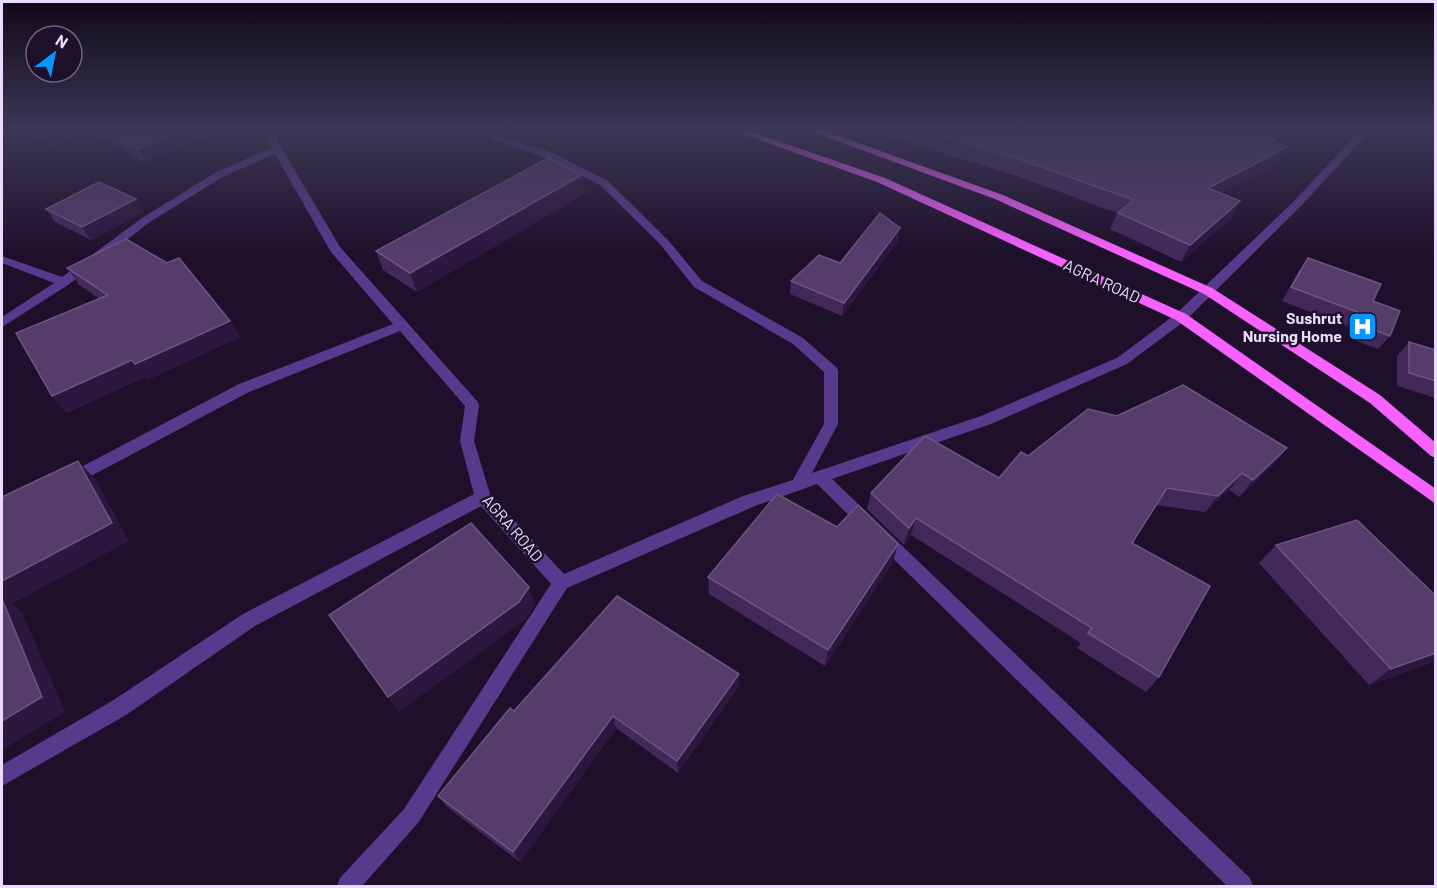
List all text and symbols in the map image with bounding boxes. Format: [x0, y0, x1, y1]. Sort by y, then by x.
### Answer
north arrow [24, 24, 84, 84]
text: N [53, 30, 72, 52]
street label: AGRA ROAD [1061, 255, 1143, 306]
place label: Sushrut Nursing Home [1243, 308, 1342, 345]
hospital icon: Sushrut Nursing Home [1347, 311, 1379, 343]
street label: AGRA ROAD [479, 491, 547, 565]

